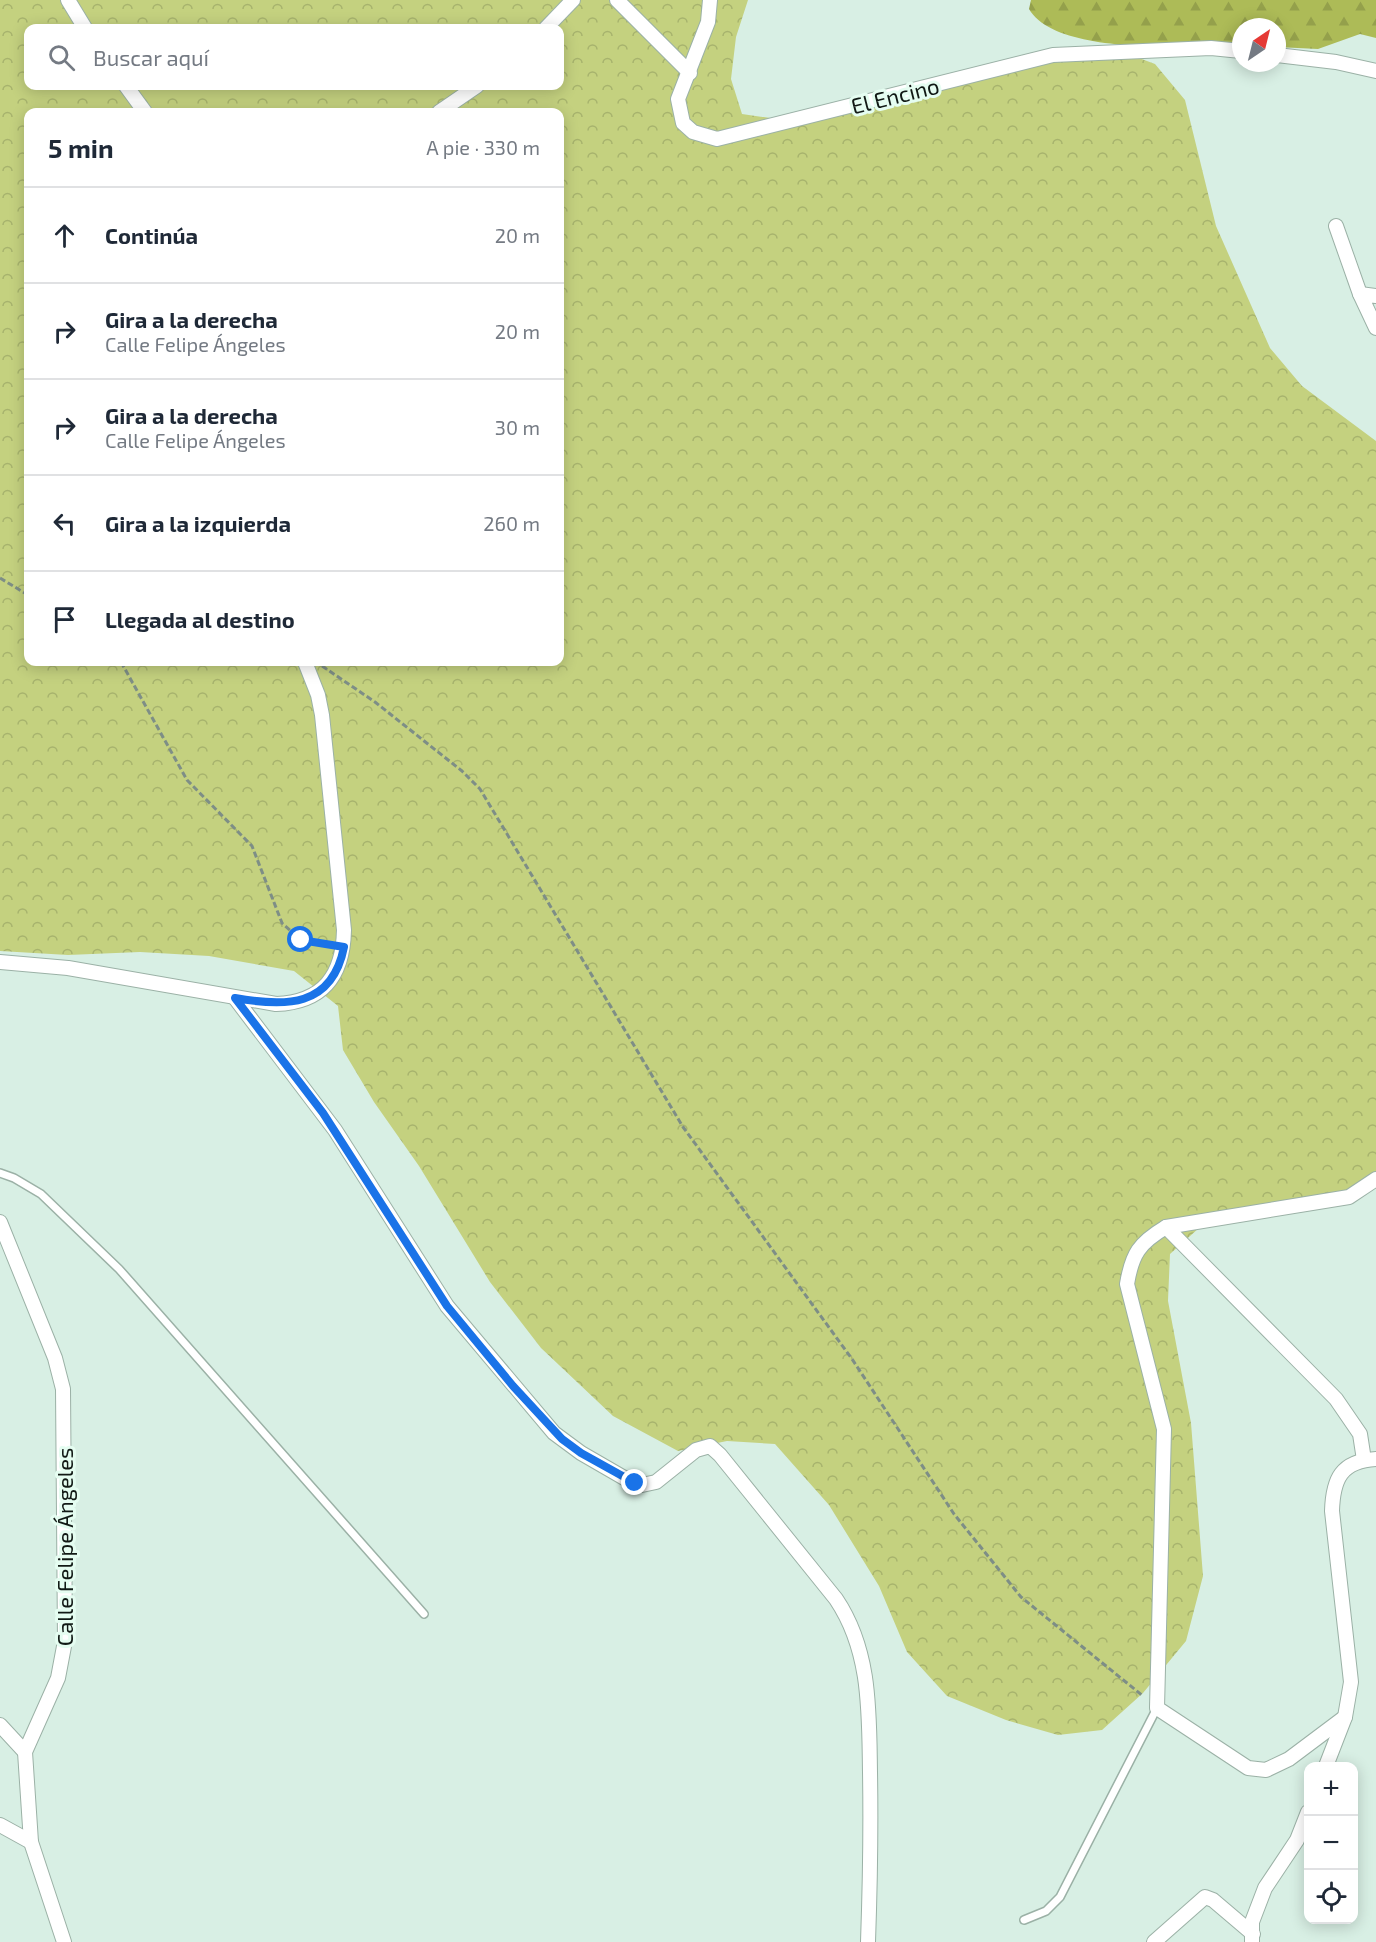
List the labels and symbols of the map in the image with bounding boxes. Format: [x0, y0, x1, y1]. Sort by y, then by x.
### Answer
north arrow [1232, 18, 1286, 72]
street label: El Encino [848, 72, 942, 118]
route start [287, 926, 313, 952]
street label: Calle Felipe Ángeles [51, 1448, 77, 1646]
route end [621, 1469, 647, 1495]

